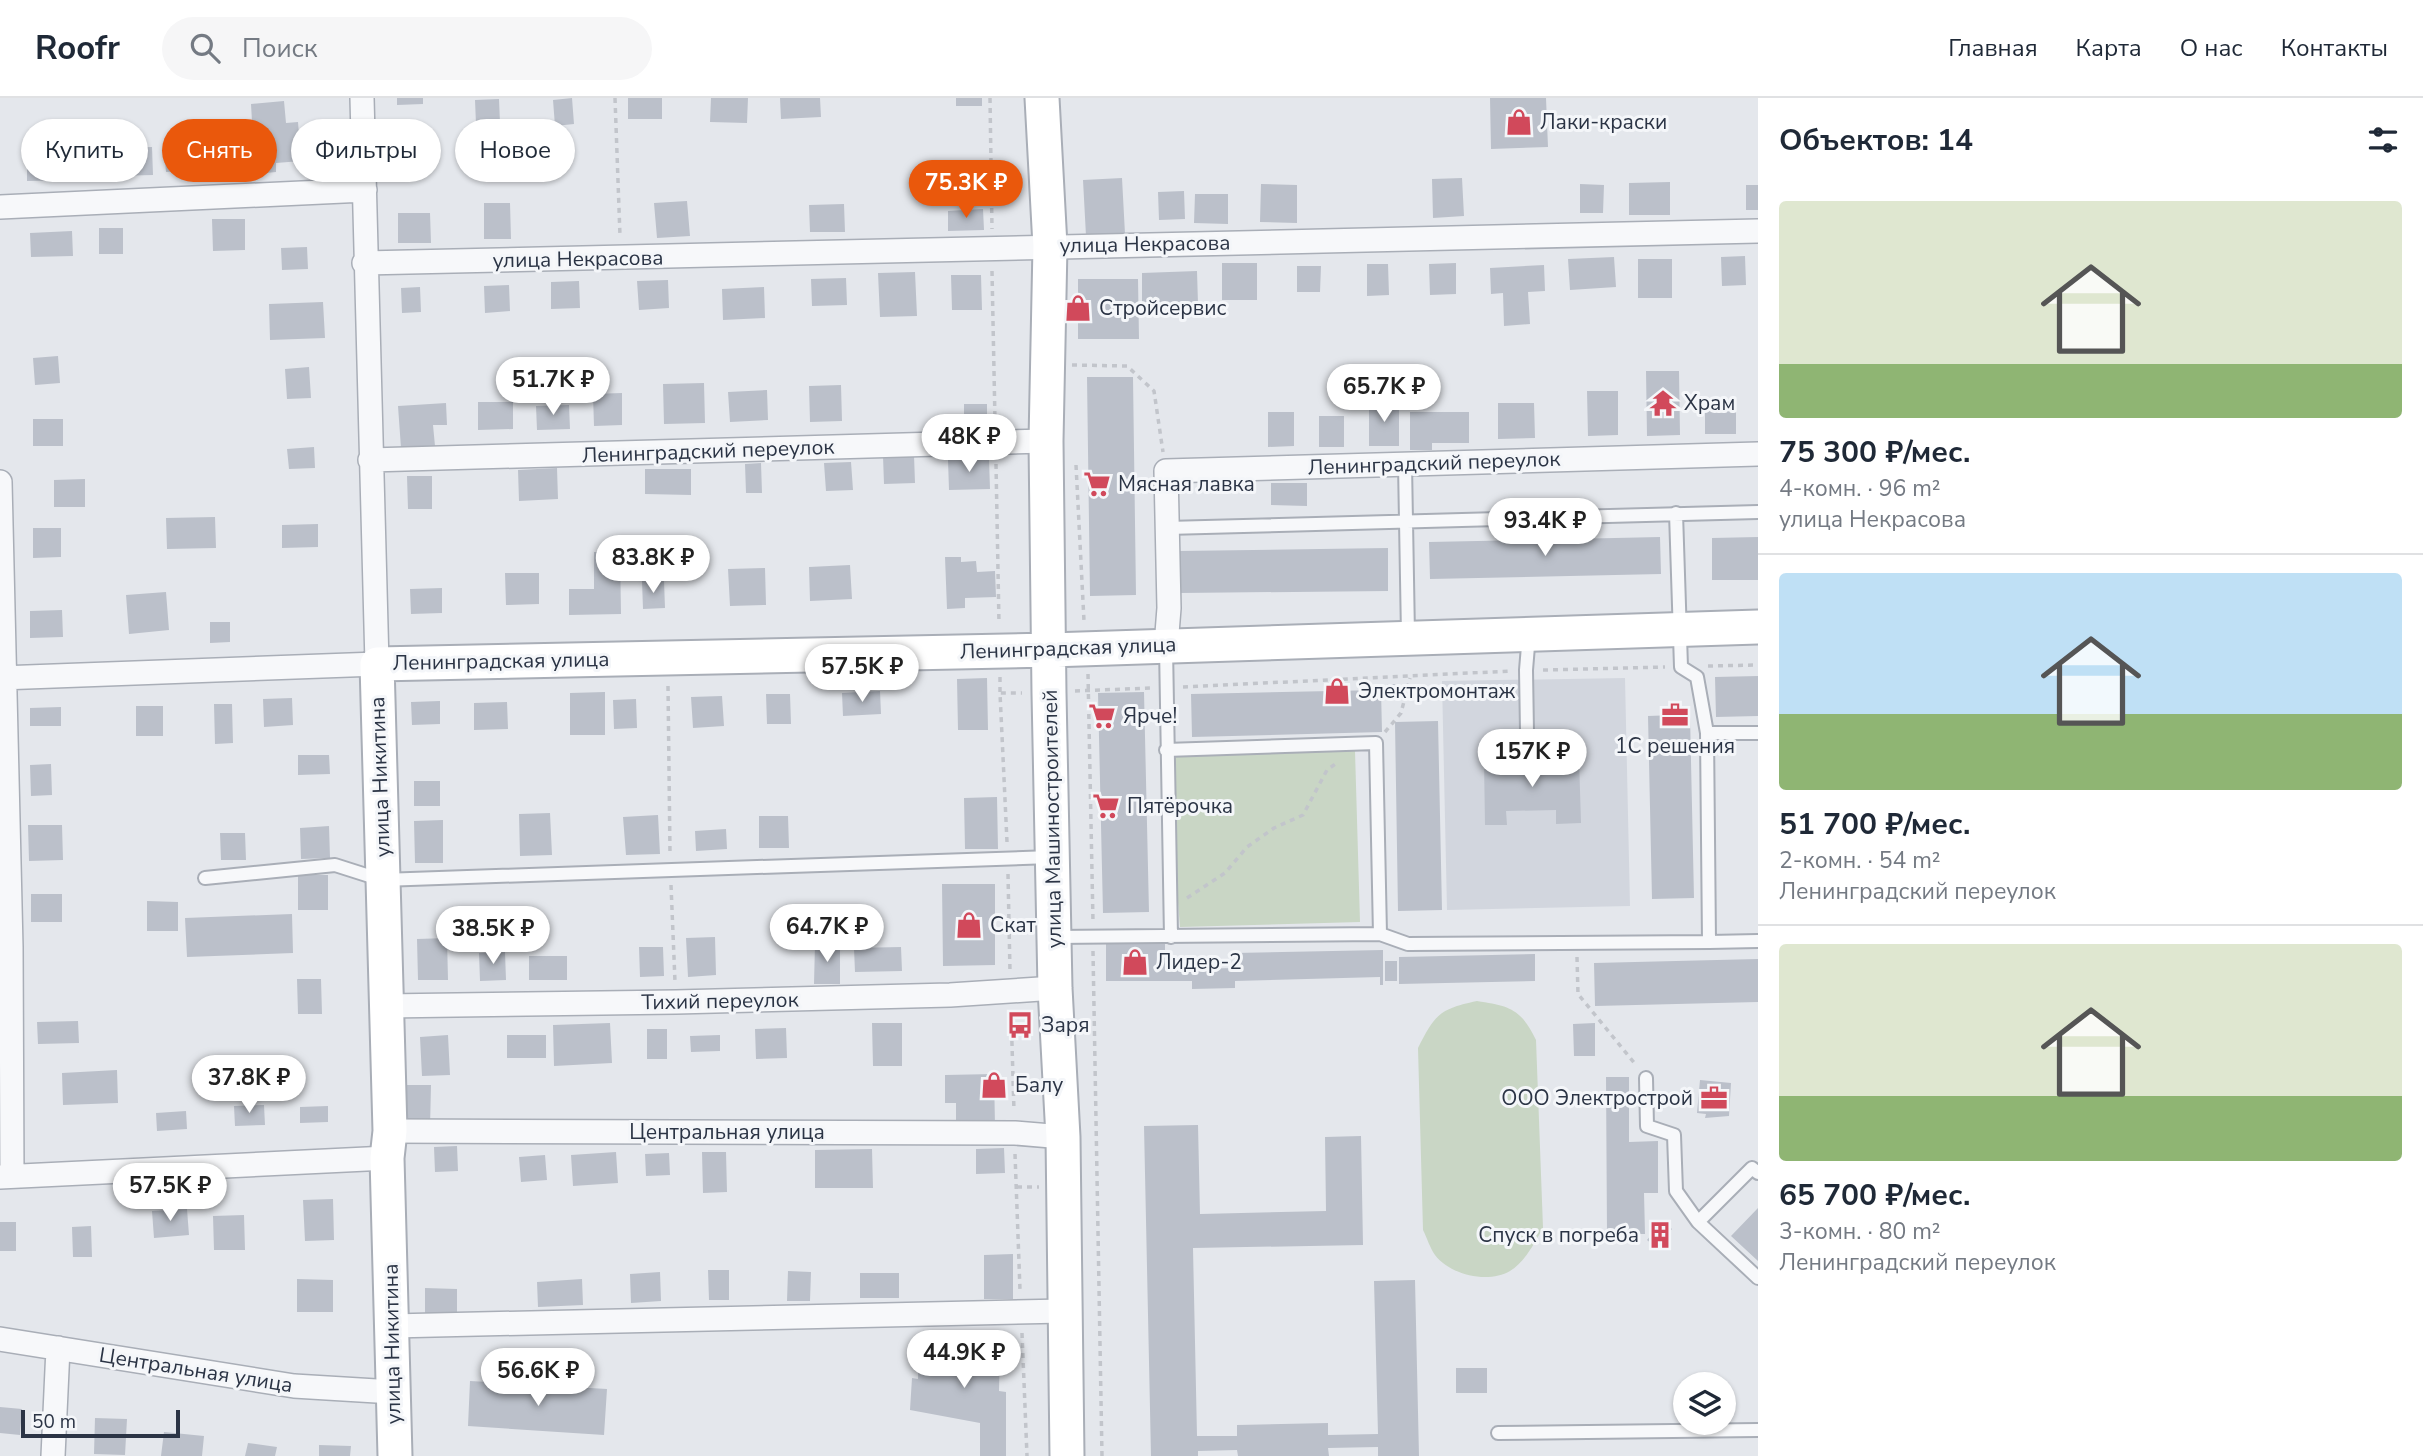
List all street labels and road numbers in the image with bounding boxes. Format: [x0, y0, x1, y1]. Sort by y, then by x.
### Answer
street label: улица Некрасова [1059, 229, 1231, 259]
street label: улица Некрасова [492, 244, 664, 274]
street label: Ленинградский переулок [581, 433, 836, 469]
street label: Ленинградский переулок [1307, 445, 1562, 481]
street label: Ленинградская улица [959, 630, 1177, 666]
street label: Ленинградская улица [392, 645, 610, 677]
street label: улица Машиностроителей [1036, 689, 1068, 949]
street label: улица Никитина [363, 696, 397, 858]
street label: Тихий переулок [641, 986, 800, 1016]
street label: Центральная улица [629, 1118, 825, 1146]
street label: улица Никитина [377, 1263, 407, 1425]
street label: Центральная улица [97, 1341, 295, 1399]

